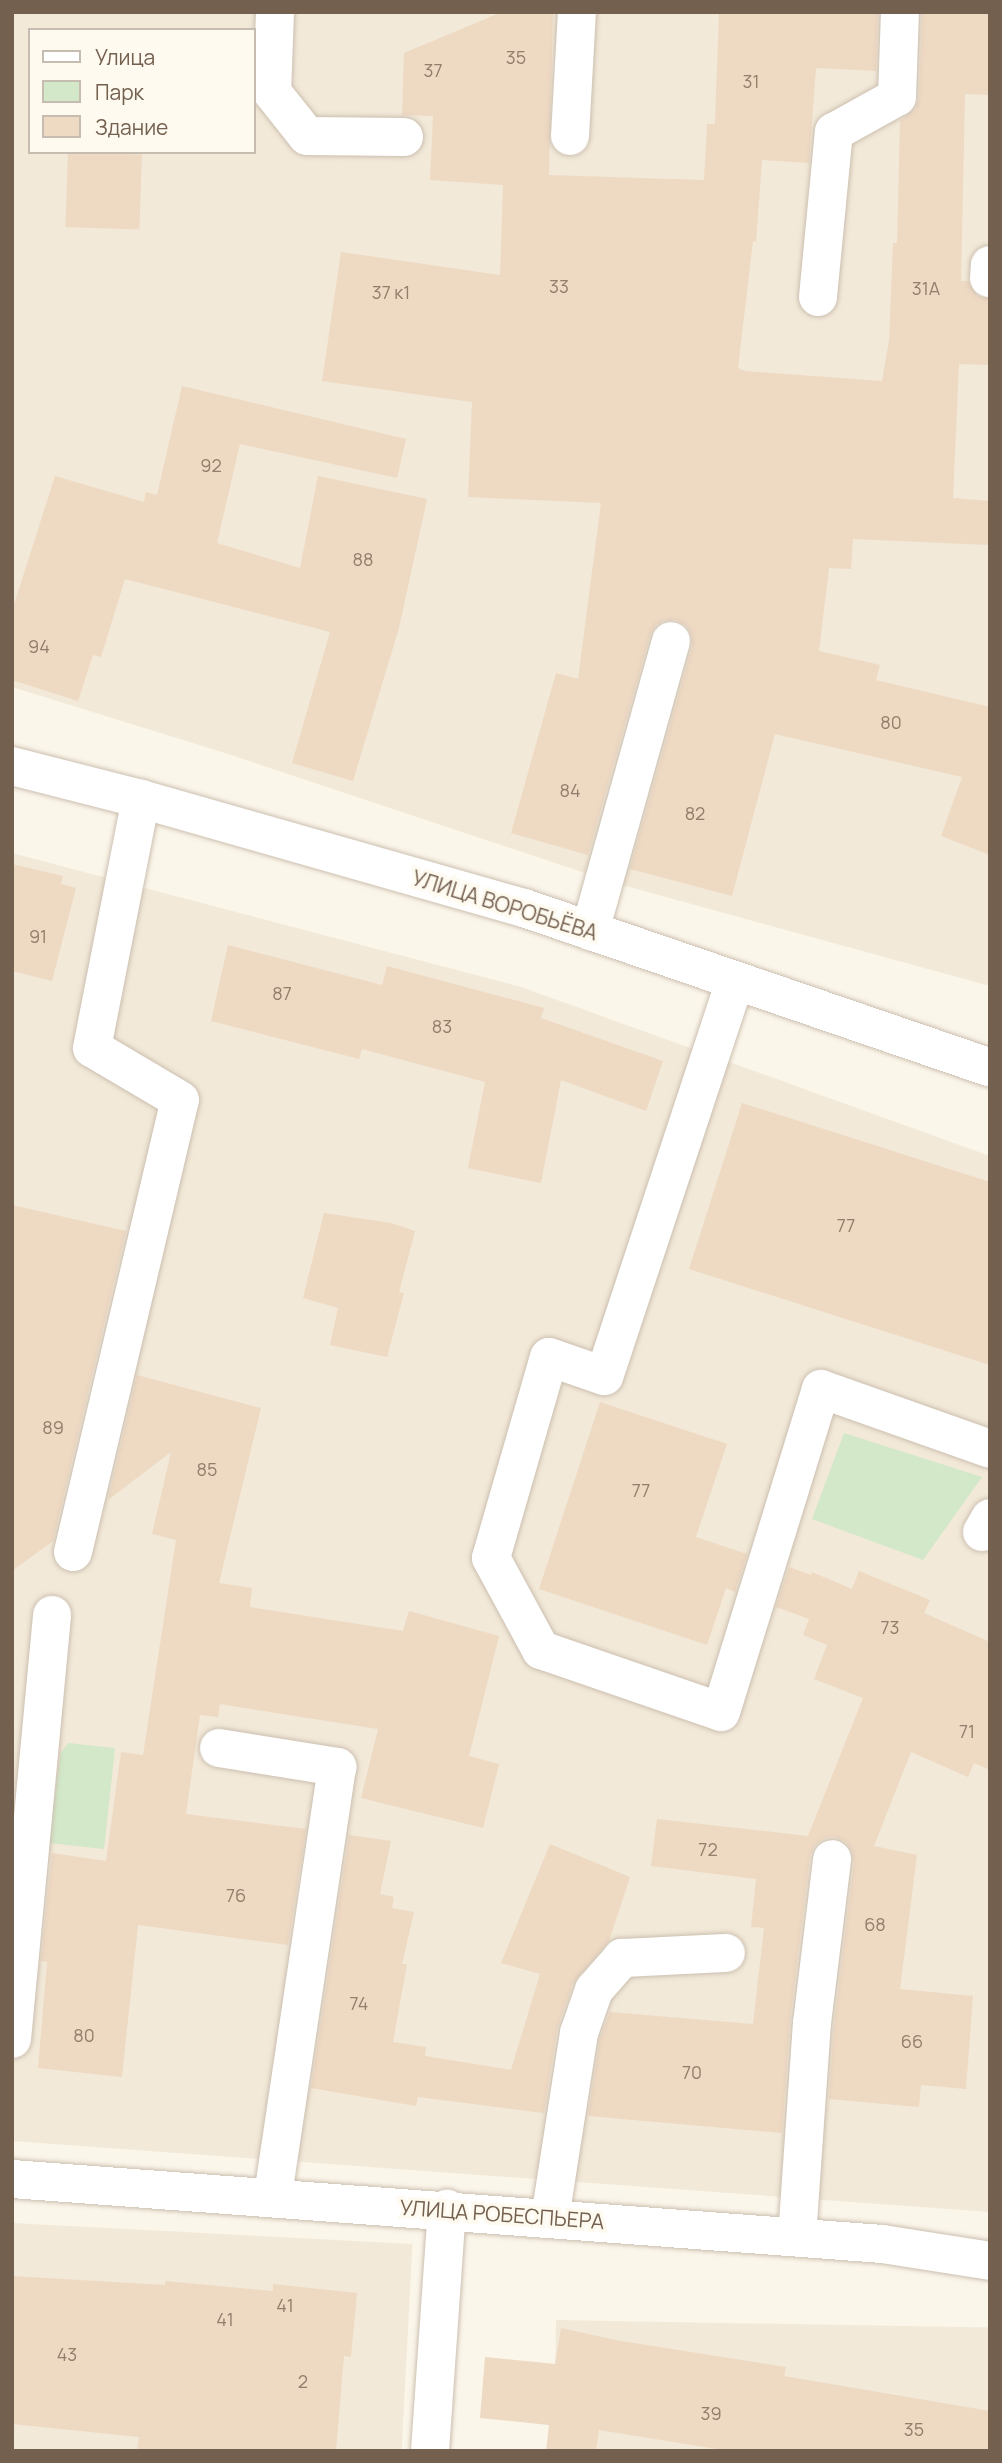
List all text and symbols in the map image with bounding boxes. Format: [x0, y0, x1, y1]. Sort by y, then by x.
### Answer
legend [28, 28, 256, 154]
text: Улица [95, 43, 155, 71]
house number: 35 [506, 46, 526, 68]
house number: 37 [424, 59, 442, 81]
house number: 31 [743, 70, 759, 92]
text: Парк [95, 78, 144, 106]
text: Здание [95, 113, 168, 141]
house number: 33 [549, 275, 569, 297]
house number: 31А [912, 277, 940, 299]
house number: 37 к1 [372, 281, 410, 303]
house number: 92 [200, 454, 222, 476]
house number: 88 [353, 548, 373, 570]
house number: 94 [28, 635, 50, 657]
house number: 80 [880, 711, 902, 733]
house number: 84 [559, 779, 581, 801]
house number: 82 [685, 802, 705, 824]
street label: УЛИЦА ВОРОБЬЁВА [409, 865, 601, 945]
house number: 91 [29, 925, 47, 947]
house number: 87 [272, 982, 292, 1004]
house number: 83 [432, 1015, 452, 1037]
house number: 77 [837, 1214, 855, 1236]
house number: 89 [42, 1416, 64, 1438]
house number: 85 [197, 1458, 217, 1480]
house number: 77 [632, 1479, 650, 1501]
house number: 73 [881, 1616, 899, 1638]
house number: 71 [959, 1720, 975, 1742]
house number: 72 [698, 1838, 718, 1860]
house number: 76 [226, 1884, 246, 1906]
house number: 68 [864, 1913, 886, 1935]
house number: 74 [350, 1992, 368, 2014]
house number: 80 [73, 2024, 95, 2046]
house number: 66 [901, 2030, 923, 2052]
house number: 70 [682, 2061, 702, 2083]
street label: УЛИЦА РОБЕСПЬЕРА [399, 2194, 605, 2234]
house number: 41 [276, 2294, 294, 2316]
house number: 41 [216, 2308, 234, 2330]
house number: 43 [57, 2343, 77, 2365]
house number: 2 [298, 2370, 308, 2392]
house number: 39 [700, 2402, 722, 2424]
house number: 35 [904, 2418, 924, 2440]

